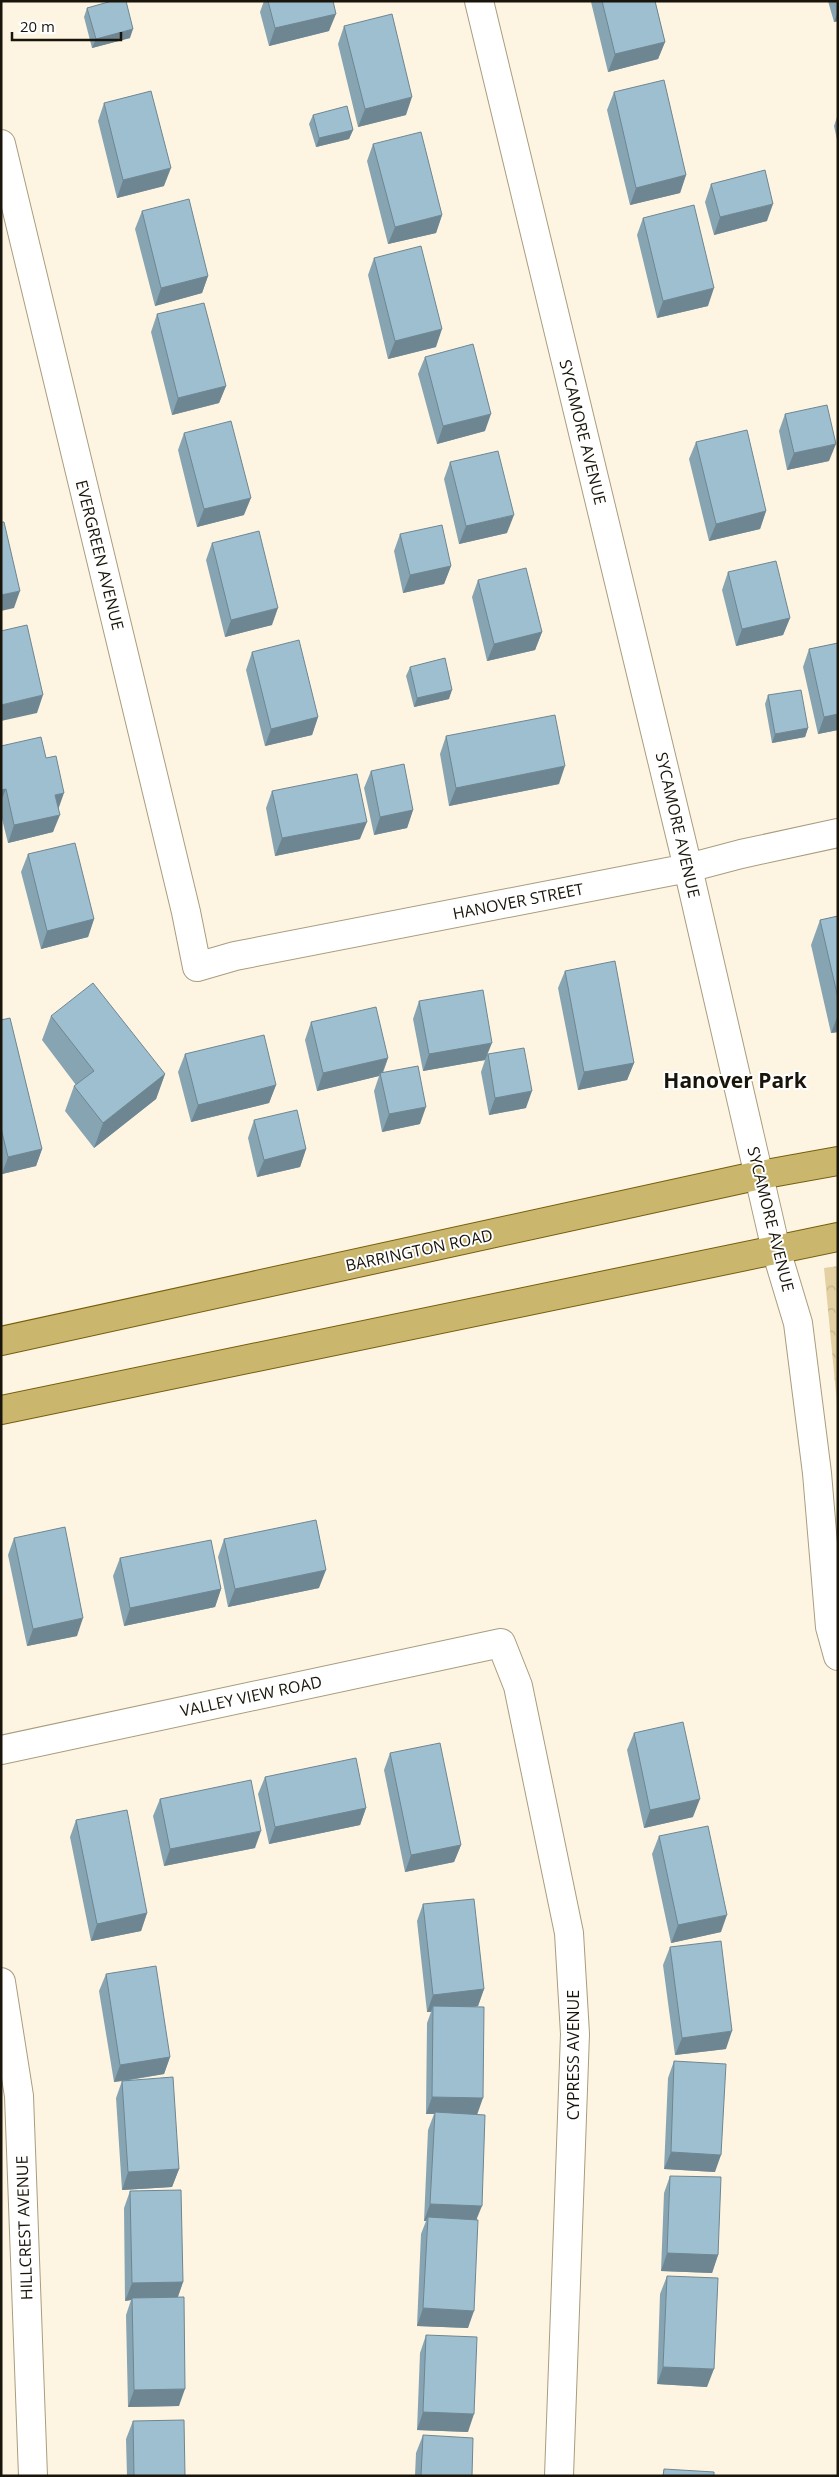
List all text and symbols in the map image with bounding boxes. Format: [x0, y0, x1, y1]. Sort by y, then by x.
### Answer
scale bar [12, 10, 121, 42]
text: 20 m [20, 16, 55, 36]
street label: SYCAMORE AVENUE [554, 357, 612, 507]
street label: EVERGREEN AVENUE [71, 478, 129, 632]
street label: SYCAMORE AVENUE [651, 750, 705, 900]
street label: HANOVER STREET [451, 877, 586, 924]
district label: Hanover Park [663, 1066, 808, 1094]
street label: SYCAMORE AVENUE [742, 1144, 800, 1294]
street label: BARRINGTON ROAD [343, 1224, 495, 1276]
street label: VALLEY VIEW ROAD [178, 1670, 324, 1722]
street label: CYPRESS AVENUE [562, 1990, 584, 2120]
street label: HILLCREST AVENUE [10, 2155, 38, 2301]

